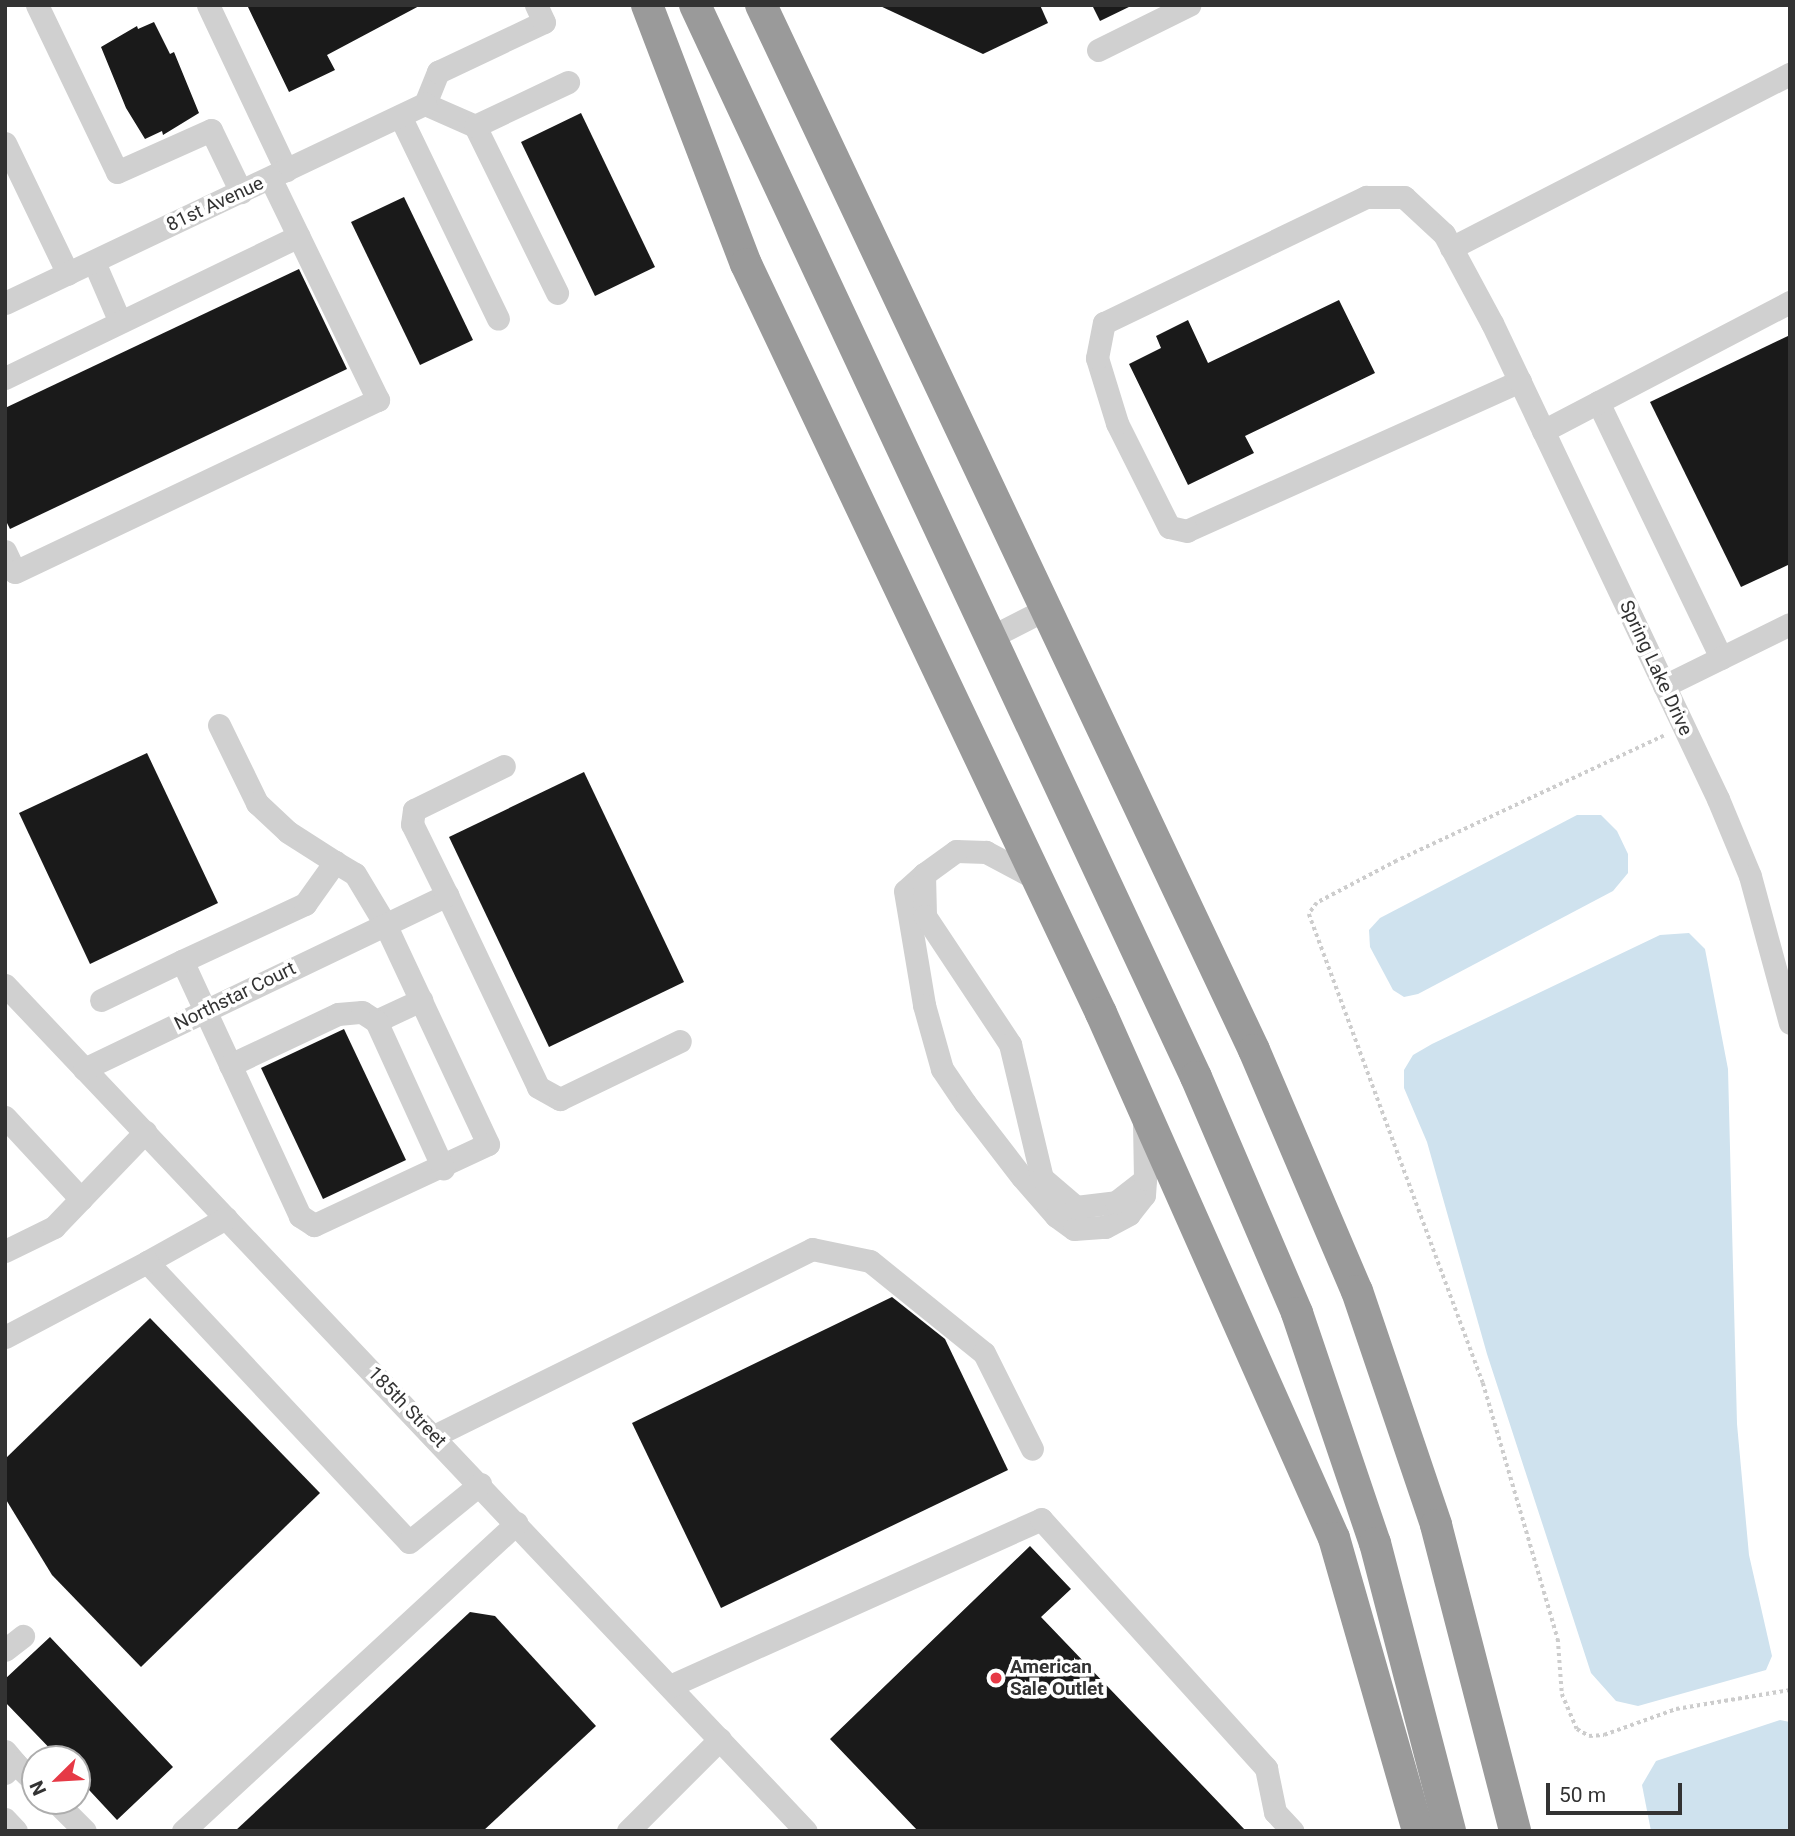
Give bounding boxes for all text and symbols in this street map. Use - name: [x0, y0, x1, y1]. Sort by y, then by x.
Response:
- street label: 81st Avenue: [163, 172, 267, 236]
- street label: Spring Lake Drive: [1615, 597, 1697, 739]
- street label: Northstar Court: [171, 957, 299, 1035]
- street label: 185th Street: [363, 1362, 451, 1452]
- place label: American Sale Outlet: [1010, 1656, 1104, 1700]
- marker: American Sale Outlet: [988, 1670, 1004, 1686]
- north arrow: [21, 1745, 91, 1815]
- scale bar: [1550, 1770, 1686, 1814]
- text: N: [25, 1777, 51, 1799]
- text: 50 m: [1559, 1783, 1606, 1807]

